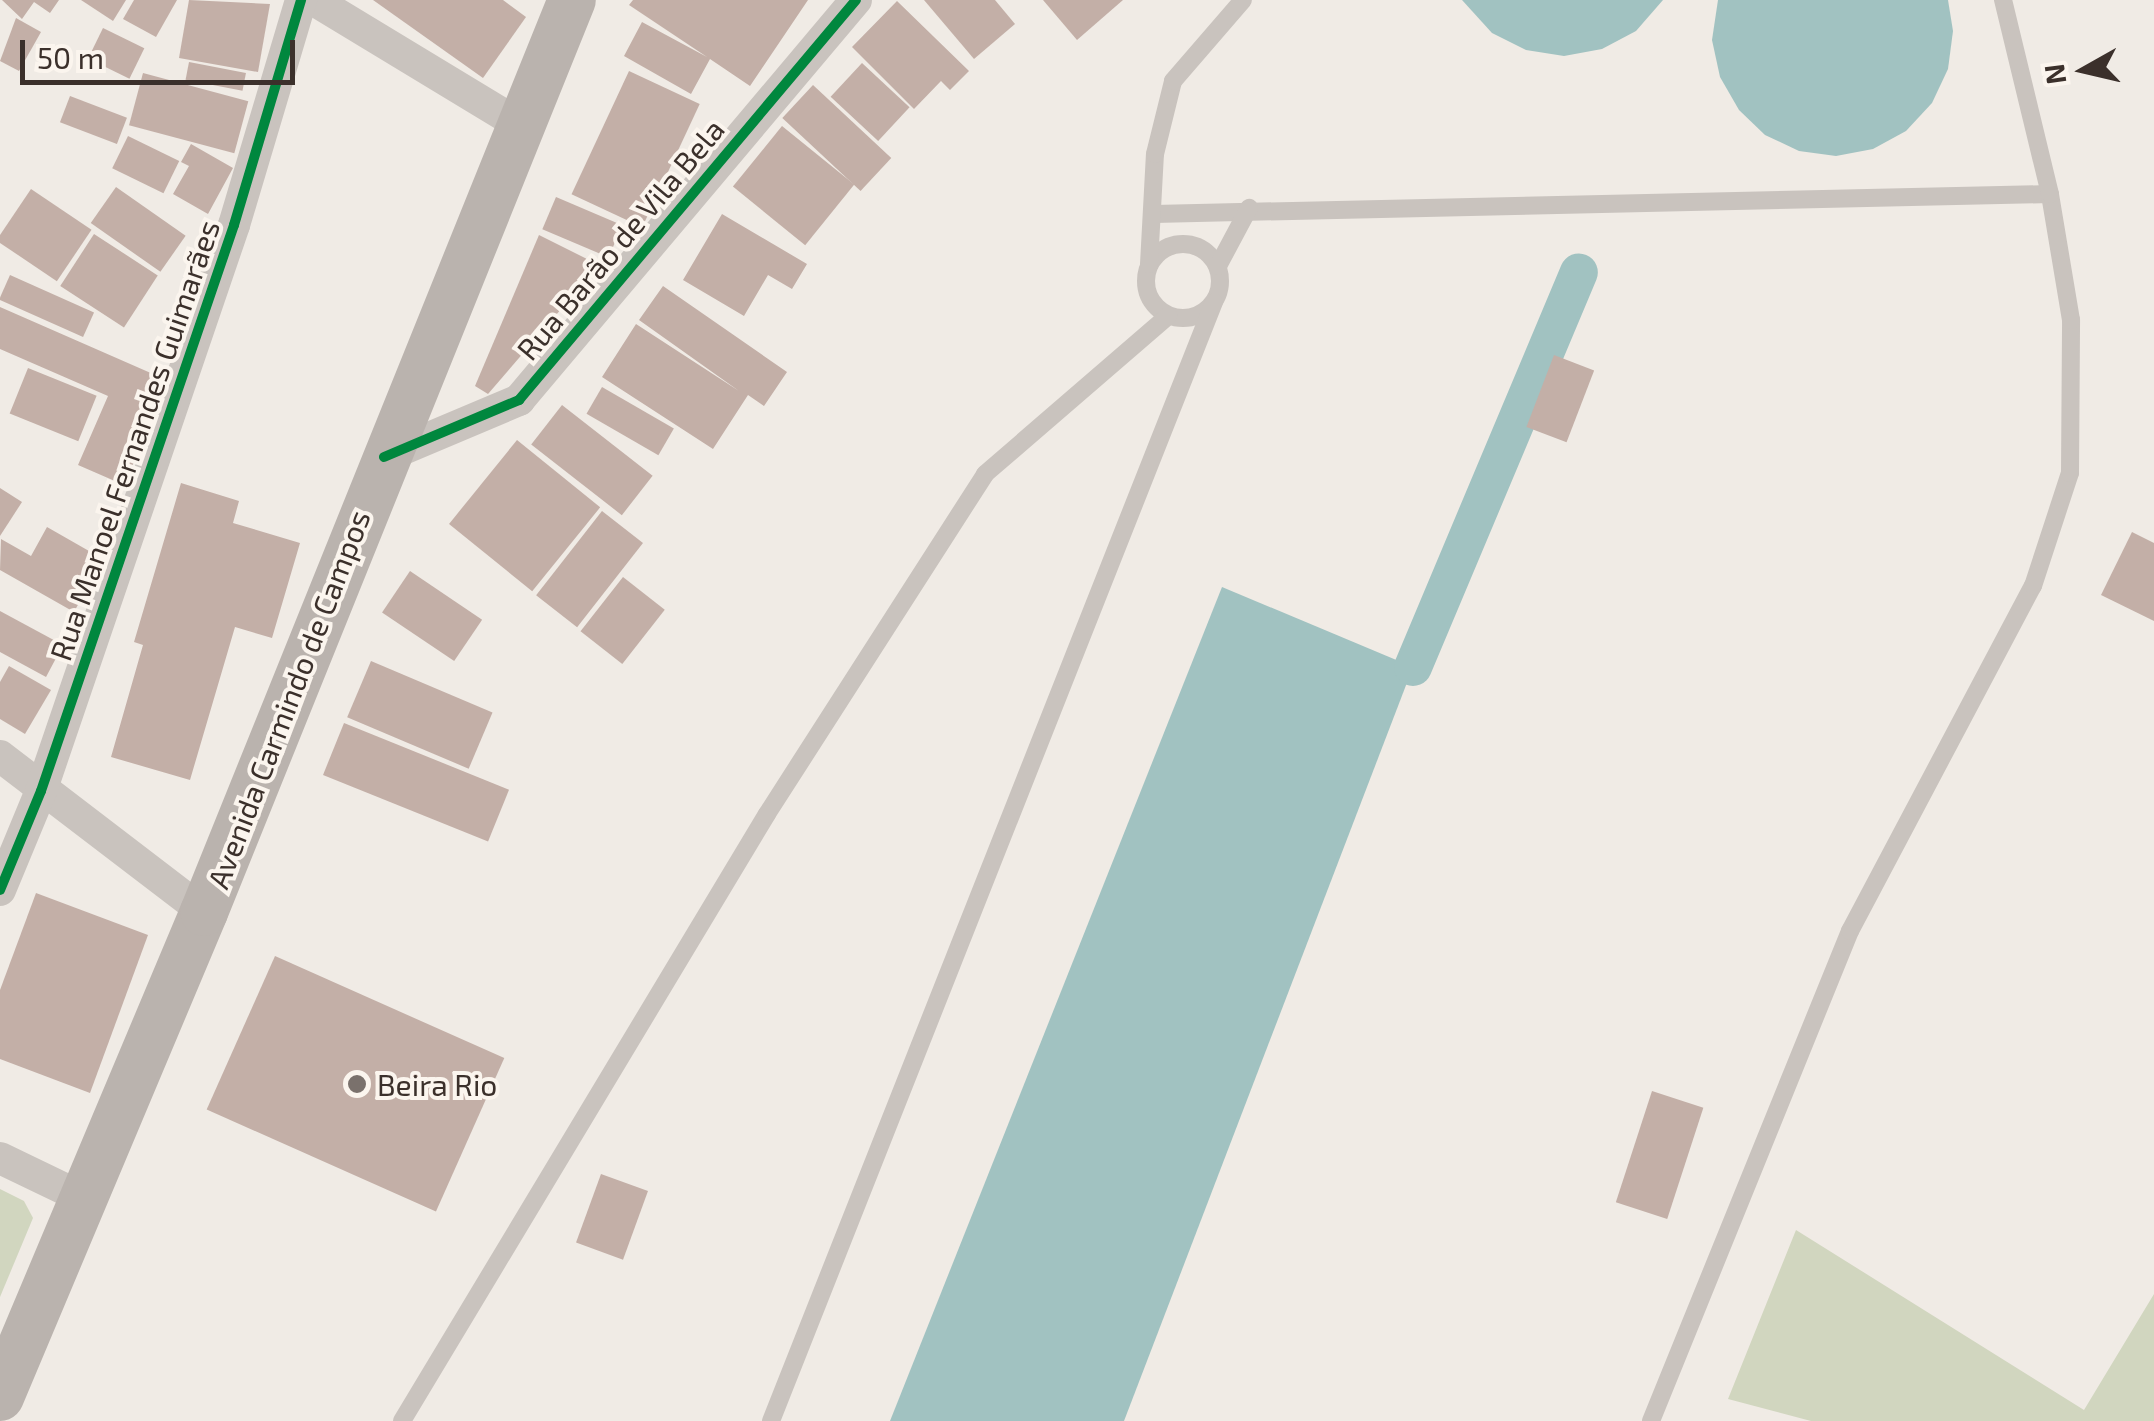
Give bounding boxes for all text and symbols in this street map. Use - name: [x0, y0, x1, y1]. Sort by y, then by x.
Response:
- scale bar: [25, 20, 300, 82]
- north arrow: [2034, 20, 2134, 120]
- text: 50 m: [37, 39, 104, 75]
- text: N: [2036, 62, 2073, 87]
- street label: Rua Barão de Vila Bela: [509, 111, 731, 367]
- street label: Rua Manoel Fernandes Guimarães: [41, 215, 227, 665]
- street label: Avenida Carmindo de Campos: [199, 505, 377, 893]
- place label: Beira Rio: [377, 1066, 497, 1102]
- marker: Beira Rio: [346, 1073, 368, 1095]

